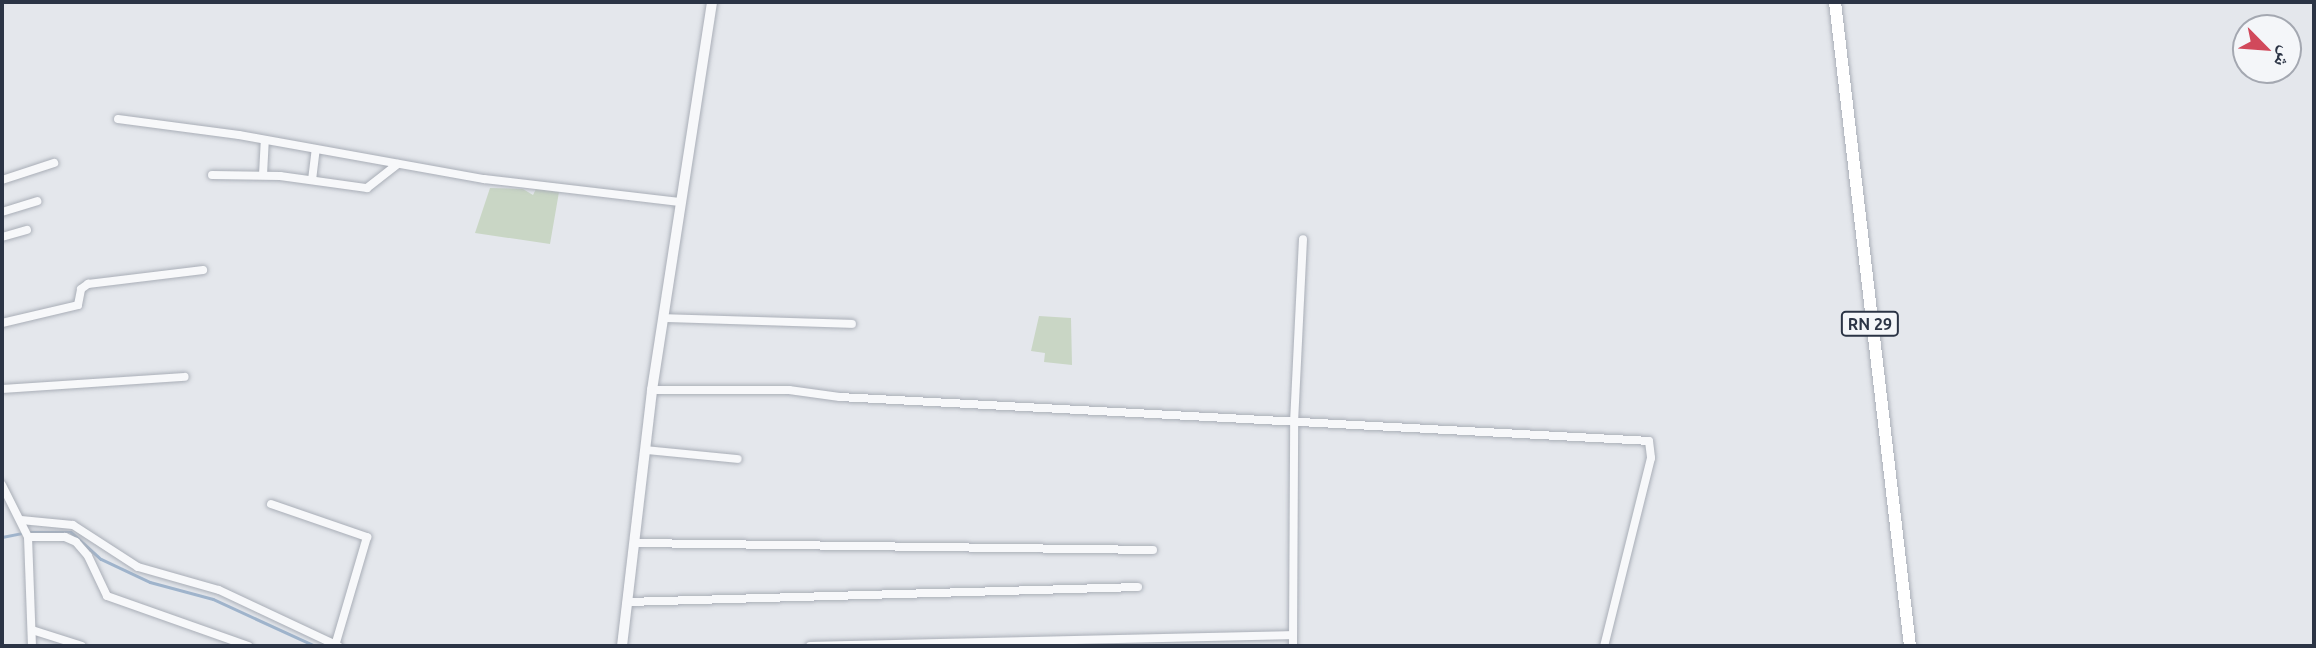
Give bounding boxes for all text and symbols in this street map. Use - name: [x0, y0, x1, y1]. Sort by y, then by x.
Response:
- north arrow: [2232, 14, 2302, 84]
- text: ش: [2270, 43, 2298, 71]
- road number: RN 29: [1840, 312, 1900, 336]

